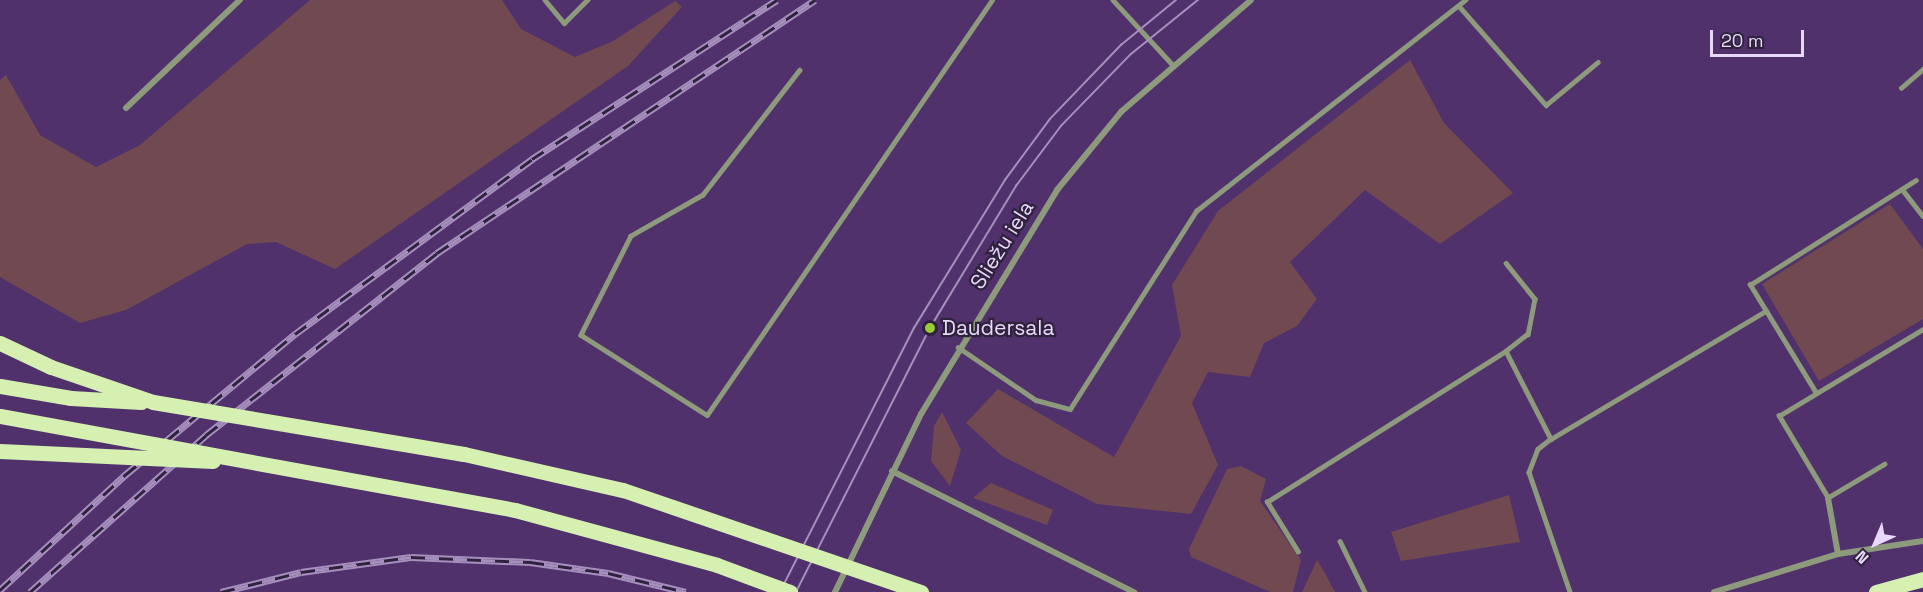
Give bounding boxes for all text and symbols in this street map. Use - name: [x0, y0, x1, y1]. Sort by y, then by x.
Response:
- scale bar: [1713, 18, 1808, 56]
- text: 20 m: [1721, 29, 1764, 52]
- street label: Sliežu iela: [965, 196, 1039, 294]
- place label: Daudersala: [942, 315, 1055, 341]
- marker: Daudersala: [923, 321, 937, 335]
- north arrow: [1845, 514, 1905, 574]
- text: N: [1851, 546, 1873, 569]

